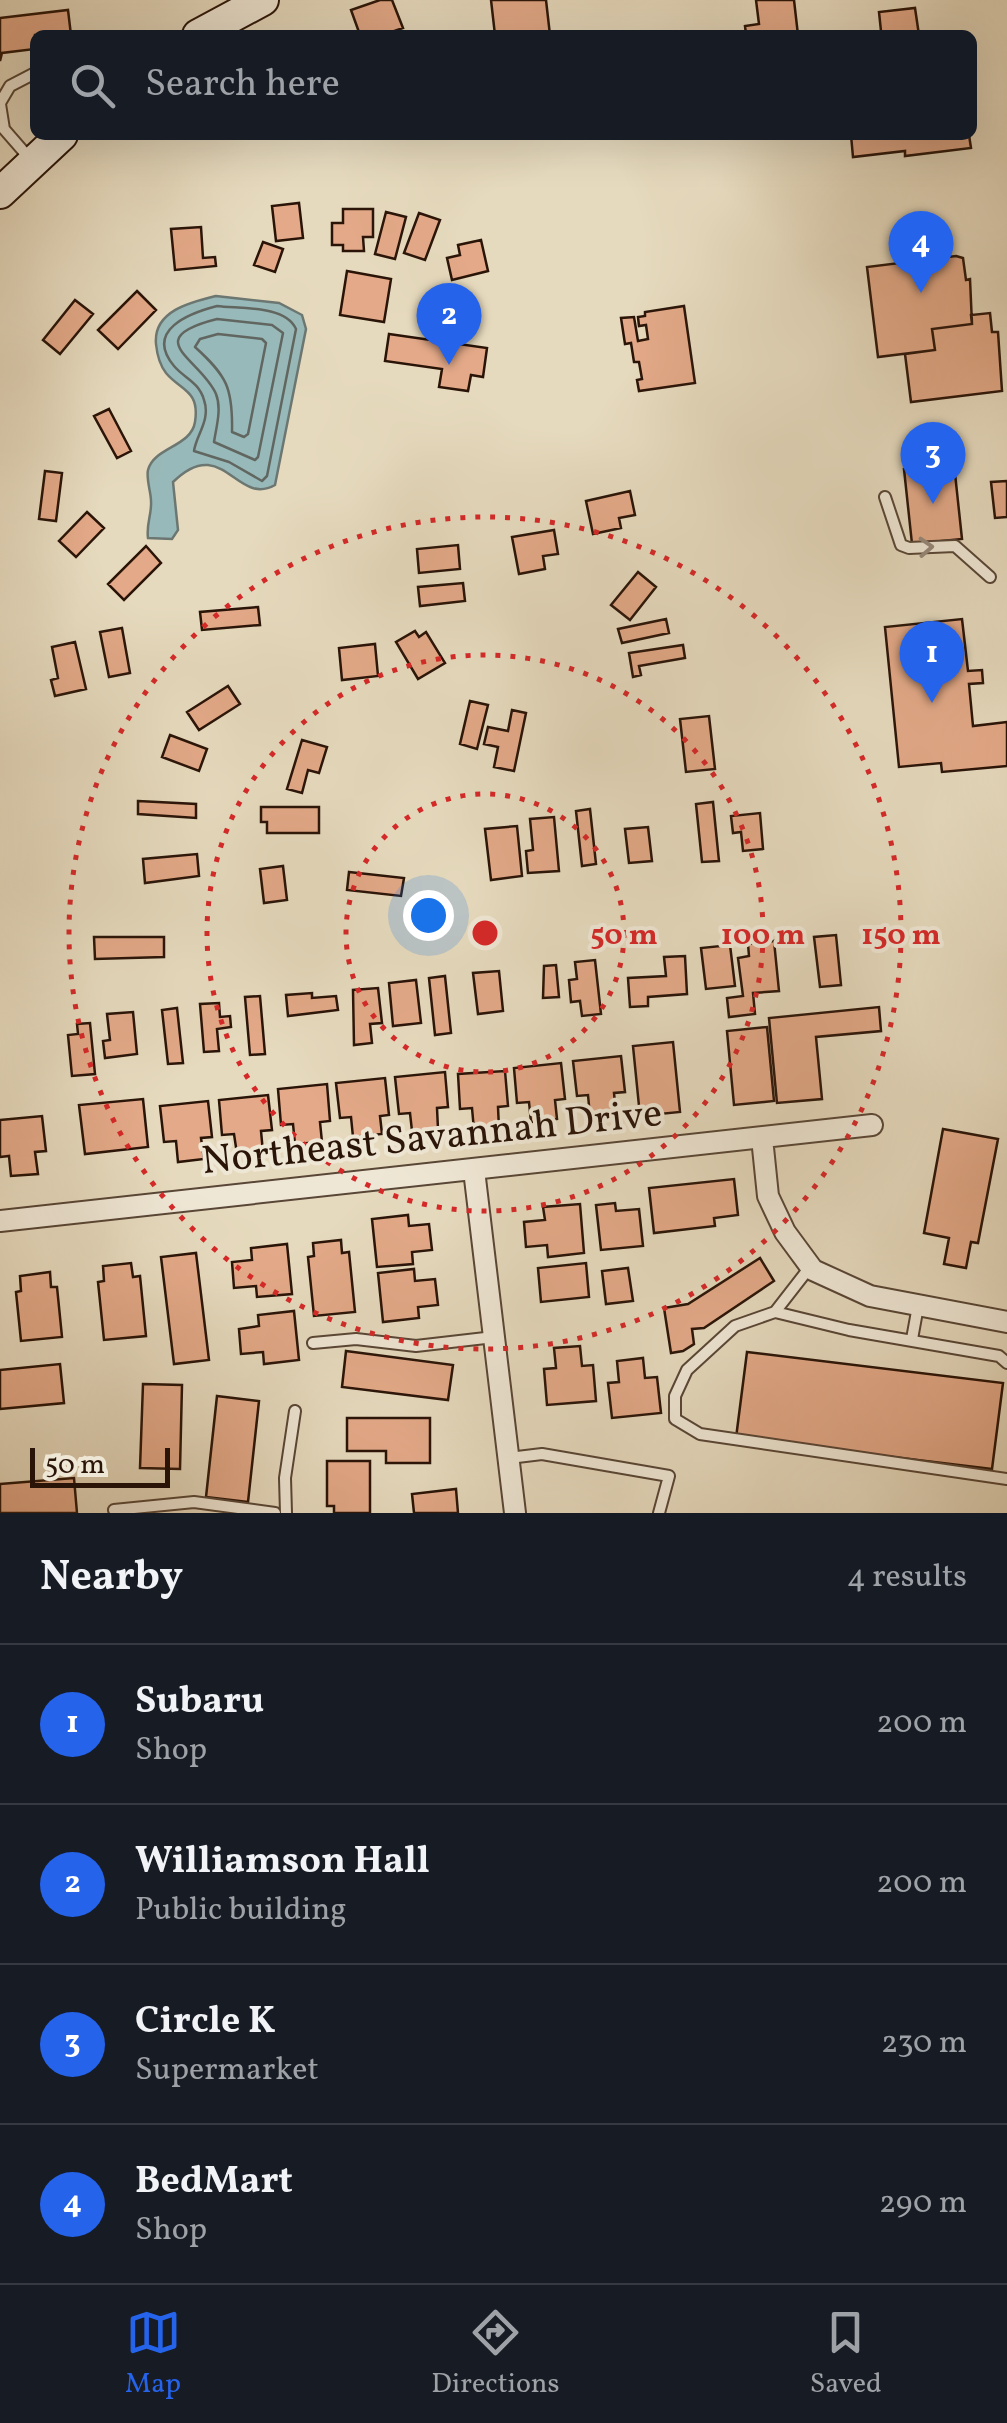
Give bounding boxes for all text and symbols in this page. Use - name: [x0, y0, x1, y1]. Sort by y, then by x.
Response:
- search box: [30, 30, 977, 140]
- icon: search: [65, 58, 120, 113]
- text: Search here: [145, 59, 340, 112]
- pin: 4: [888, 210, 954, 293]
- pin: 2: [416, 282, 482, 365]
- pin: 3: [900, 422, 966, 504]
- one-way arrow: [918, 537, 934, 558]
- pin: 1: [900, 620, 964, 703]
- your location: [403, 890, 454, 941]
- centre of rings: [467, 915, 503, 951]
- text: 50 m: [590, 915, 658, 957]
- text: 100 m: [721, 915, 805, 957]
- text: 150 m: [861, 915, 941, 957]
- street label: Northeast Savannah Drive: [199, 1087, 665, 1191]
- scale bar: [30, 1443, 170, 1488]
- text: 50 m: [45, 1446, 105, 1485]
- text: Nearby: [40, 1549, 183, 1608]
- text: 4 results: [847, 1556, 967, 1600]
- text: Subaru: [135, 1676, 264, 1729]
- text: 1: [66, 1702, 79, 1746]
- text: 200 m: [876, 1702, 967, 1746]
- text: Shop: [135, 1729, 207, 1773]
- text: Williamson Hall: [135, 1836, 430, 1889]
- text: 2: [64, 1862, 81, 1906]
- text: 200 m: [876, 1862, 967, 1906]
- text: Public building: [135, 1889, 347, 1933]
- text: Circle K: [135, 1996, 276, 2049]
- text: 3: [64, 2022, 81, 2066]
- text: 230 m: [881, 2022, 967, 2066]
- text: Supermarket: [135, 2049, 319, 2093]
- text: BedMart: [135, 2156, 293, 2209]
- text: 4: [63, 2182, 82, 2226]
- text: 290 m: [879, 2182, 967, 2226]
- text: Shop: [135, 2209, 207, 2253]
- tab: Map: [125, 2305, 181, 2404]
- tab: Directions: [431, 2305, 560, 2404]
- tab: Saved: [810, 2305, 882, 2404]

